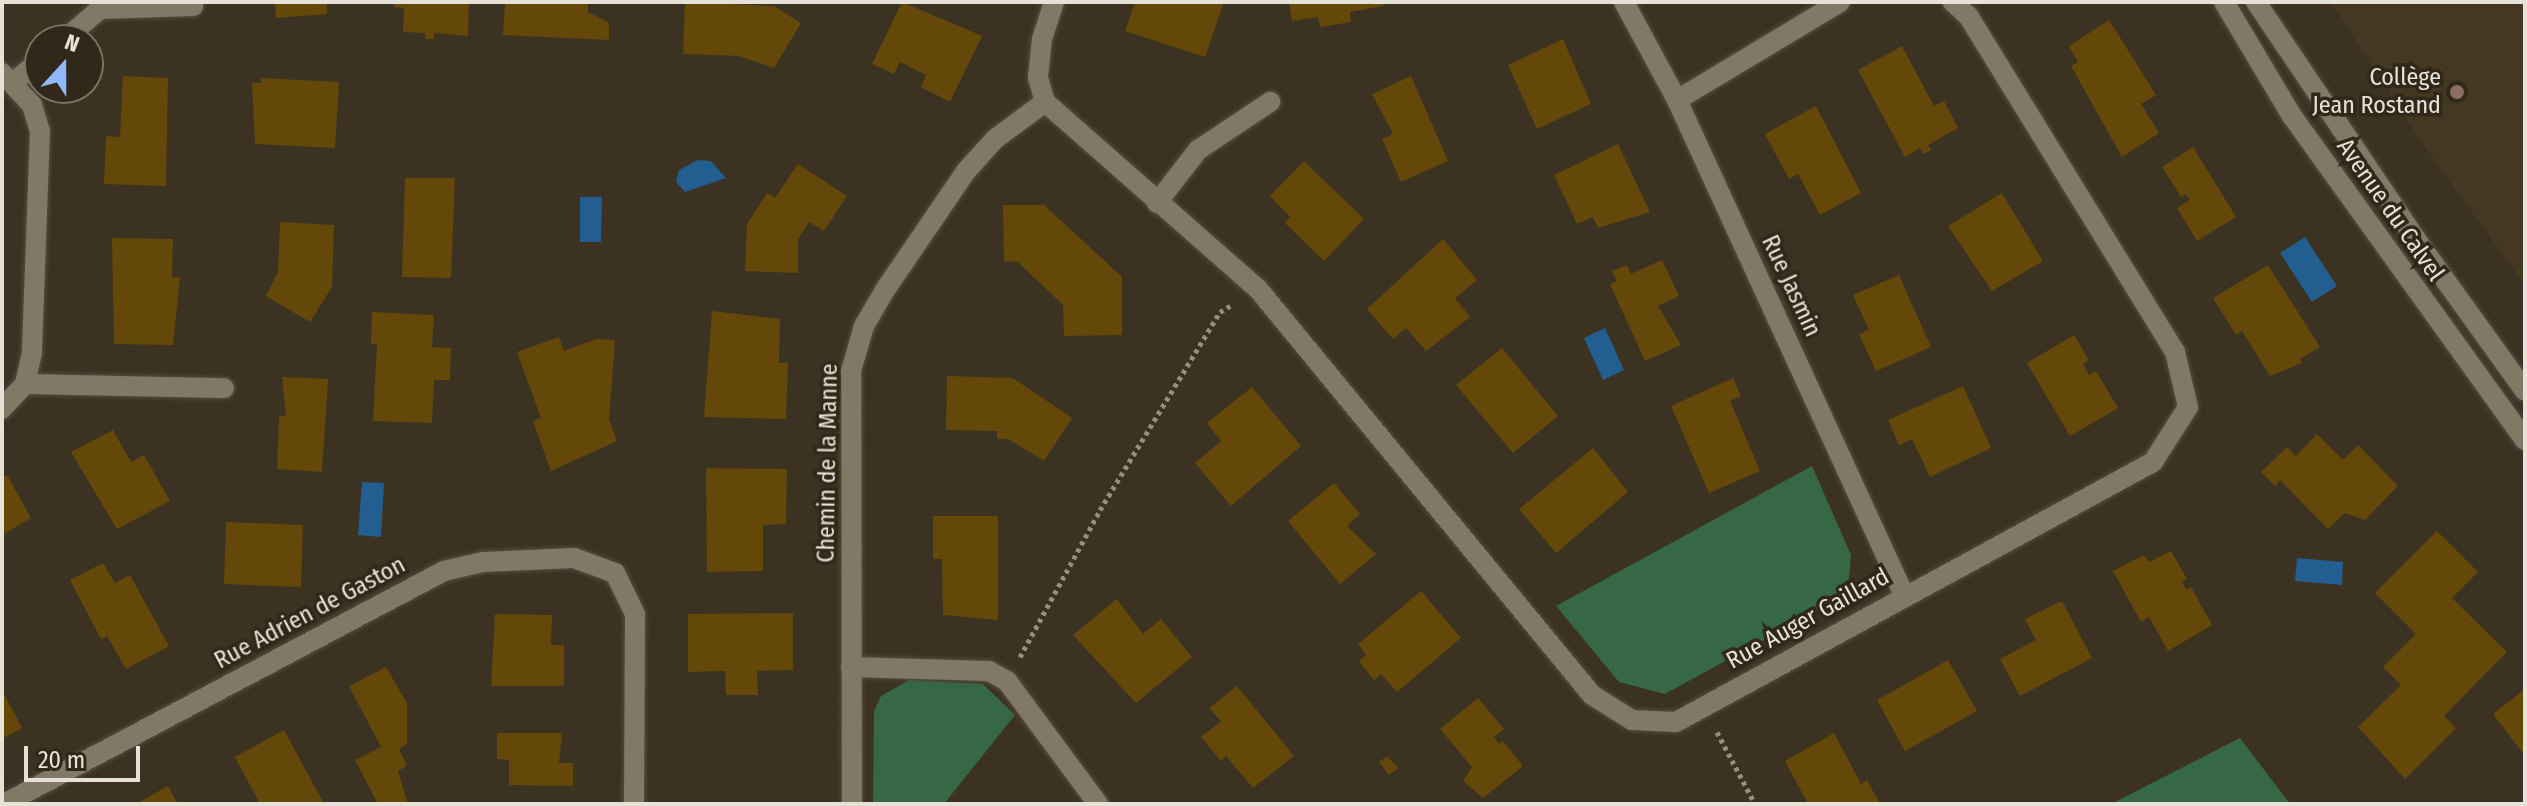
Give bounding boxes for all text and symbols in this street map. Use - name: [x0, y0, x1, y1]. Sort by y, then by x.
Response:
- north arrow: [24, 24, 104, 104]
- text: N: [61, 28, 83, 58]
- place label: Collège Jean Rostand: [2312, 64, 2441, 120]
- marker: Collège Jean Rostand: [2448, 83, 2466, 101]
- street label: Avenue du Calvel: [2330, 133, 2450, 287]
- street label: Rue Jasmin: [1755, 231, 1827, 341]
- street label: Chemin de la Manne: [812, 363, 844, 563]
- street label: Rue Adrien de Gaston: [210, 551, 410, 675]
- street label: Rue Auger Gaillard: [1722, 562, 1894, 676]
- scale bar: [28, 730, 144, 780]
- text: 20 m: [38, 746, 85, 774]

